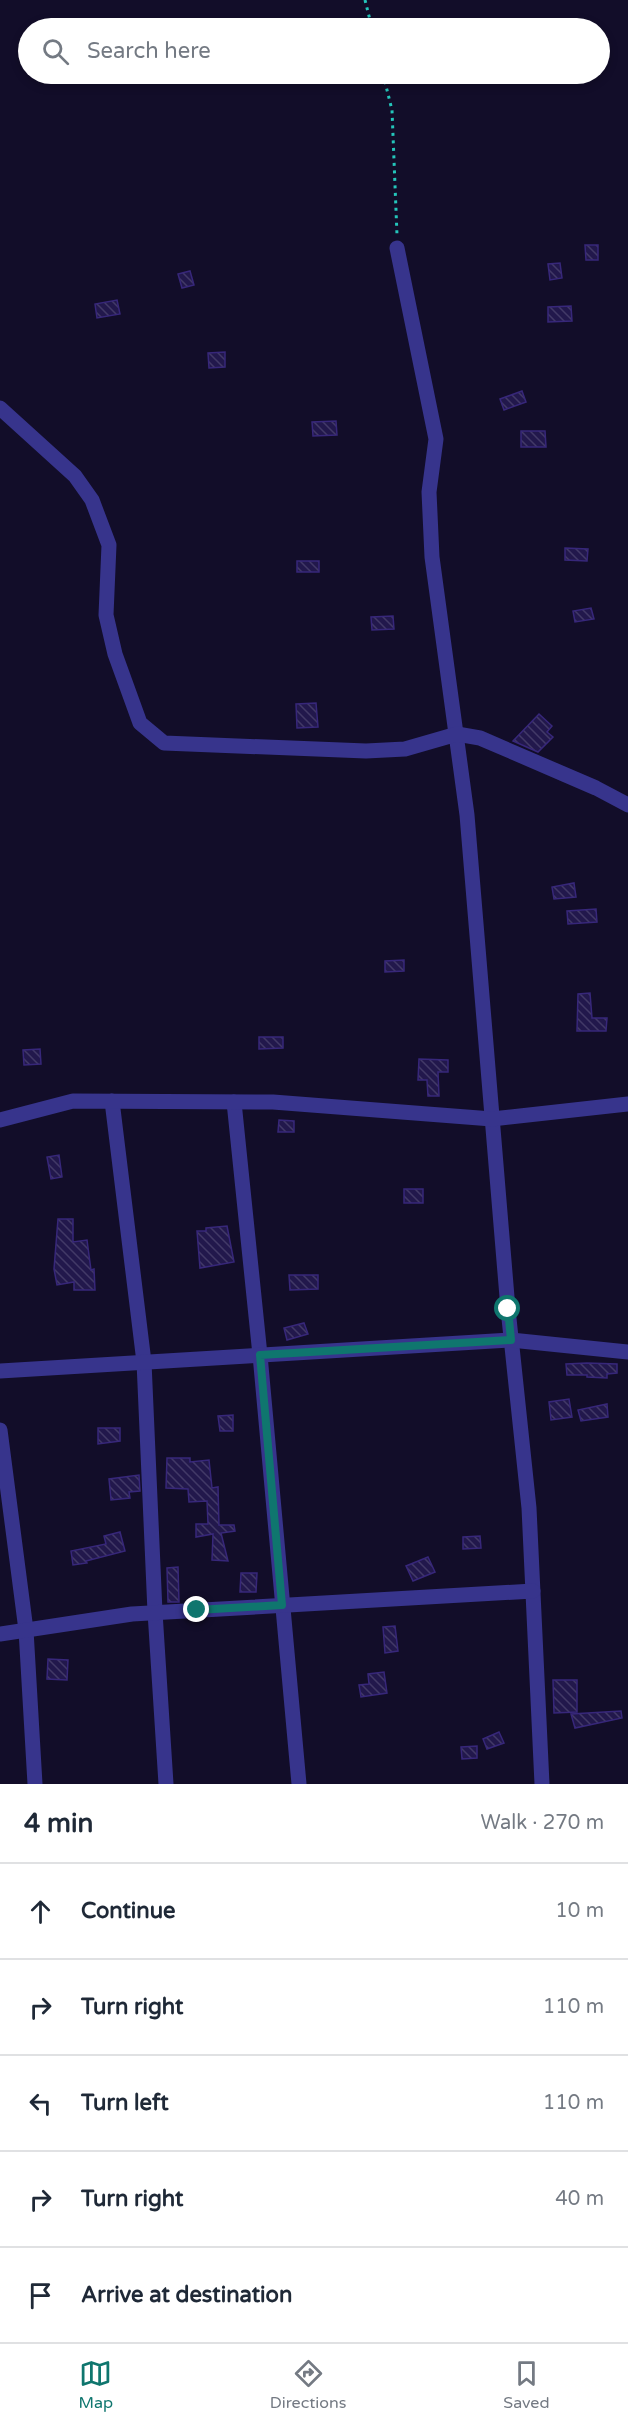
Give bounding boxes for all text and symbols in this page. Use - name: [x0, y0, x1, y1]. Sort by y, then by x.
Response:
- search box: [18, 18, 610, 84]
- icon: search: [39, 35, 72, 68]
- text: Search here: [87, 38, 211, 64]
- route start: [494, 1295, 520, 1321]
- route end: [183, 1596, 209, 1622]
- text: 4 min: [24, 1808, 93, 1839]
- text: Walk · 270 m: [481, 1811, 604, 1835]
- icon: ahead: [24, 1895, 57, 1928]
- text: Continue: [81, 1898, 176, 1924]
- text: 10 m: [555, 1899, 604, 1923]
- icon: right: [24, 1991, 57, 2024]
- text: Turn right: [81, 1994, 183, 2020]
- text: 110 m: [543, 1995, 604, 2019]
- icon: left: [24, 2087, 57, 2120]
- text: Turn left: [81, 2090, 169, 2116]
- text: 110 m: [543, 2091, 604, 2115]
- icon: right: [24, 2183, 57, 2216]
- text: Turn right: [81, 2186, 183, 2212]
- text: 40 m: [555, 2187, 604, 2211]
- icon: arrive: [24, 2279, 57, 2312]
- text: Arrive at destination: [81, 2282, 292, 2308]
- tab: Map: [78, 2357, 113, 2413]
- tab: Directions: [270, 2357, 346, 2413]
- tab: Saved: [503, 2357, 550, 2413]

